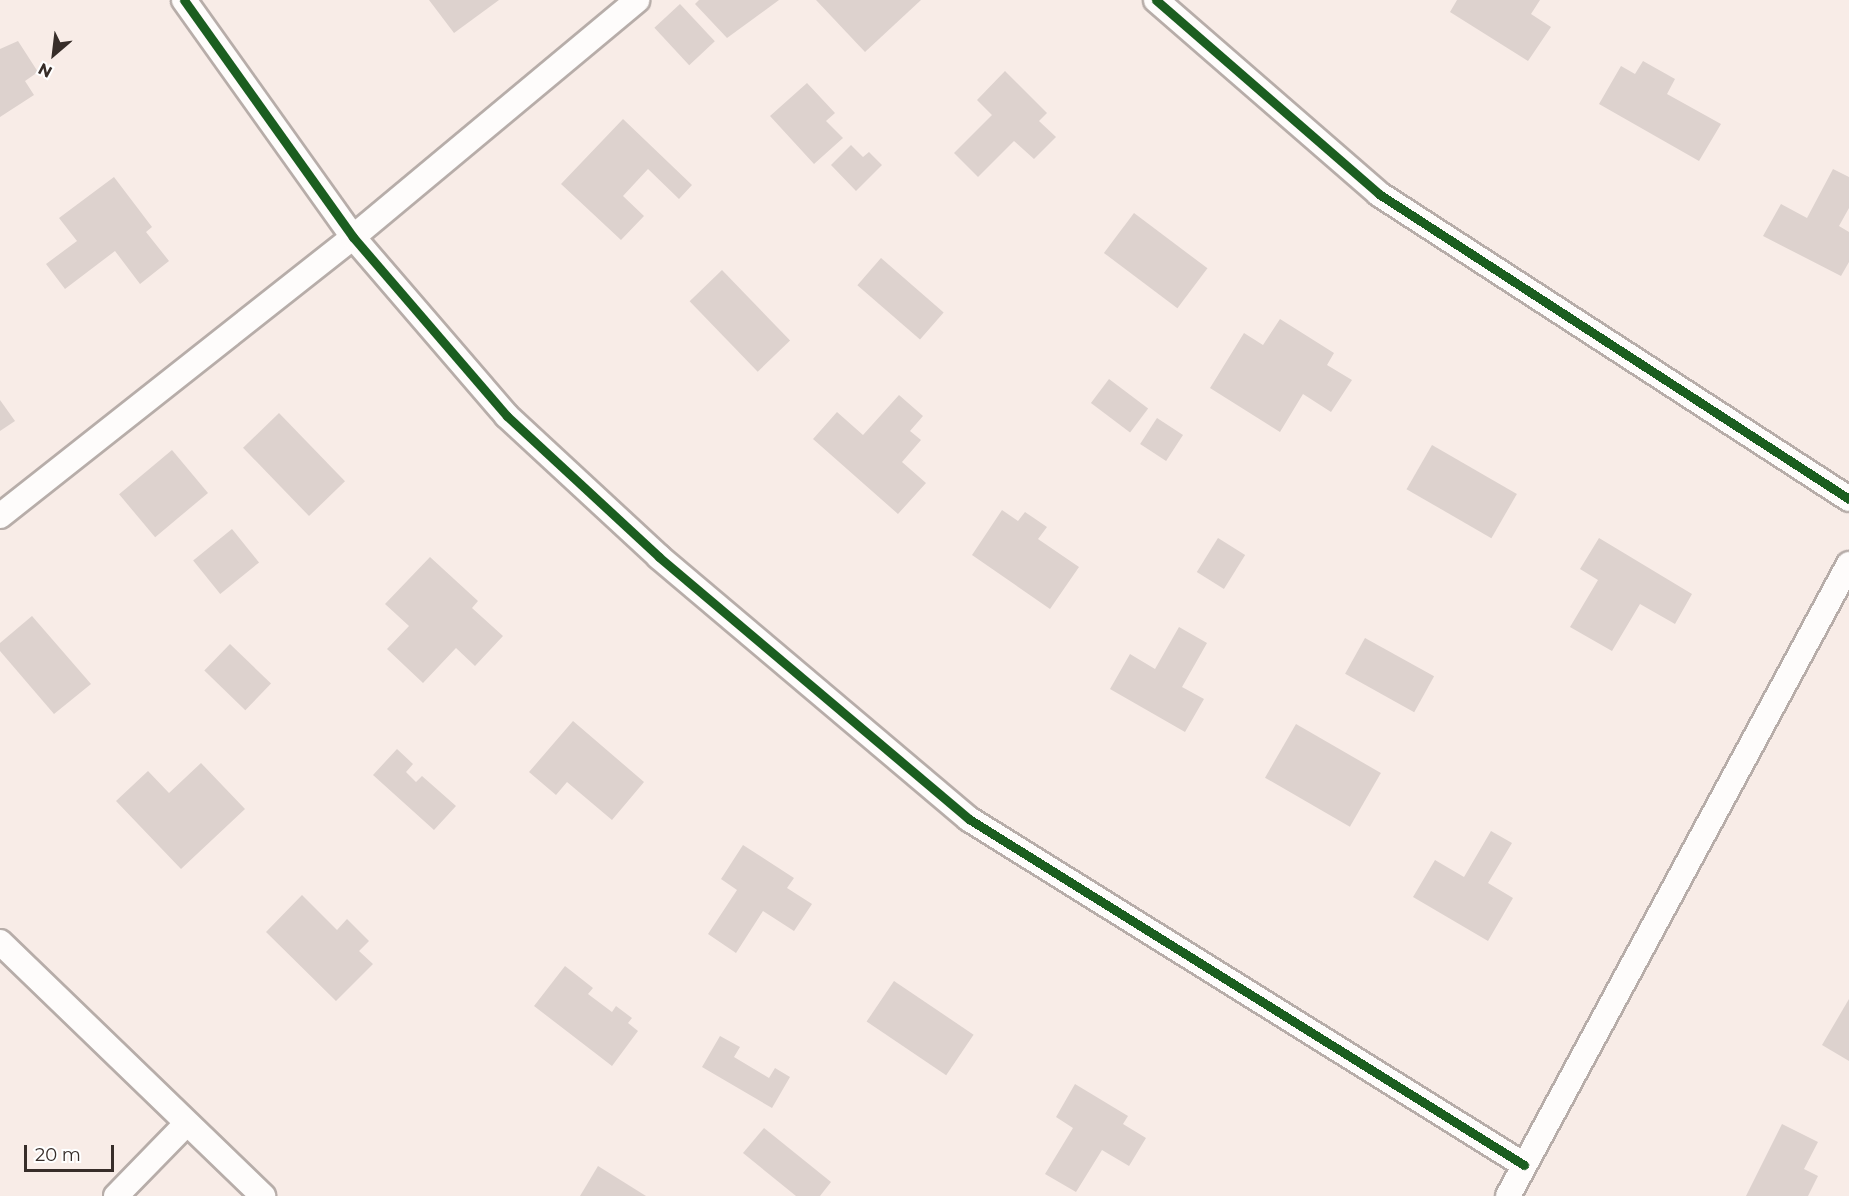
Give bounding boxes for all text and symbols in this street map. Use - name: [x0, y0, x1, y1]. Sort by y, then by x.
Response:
- north arrow: [24, 24, 84, 84]
- text: N: [35, 59, 55, 82]
- scale bar: [27, 1133, 117, 1171]
- text: 20 m: [35, 1144, 81, 1166]

